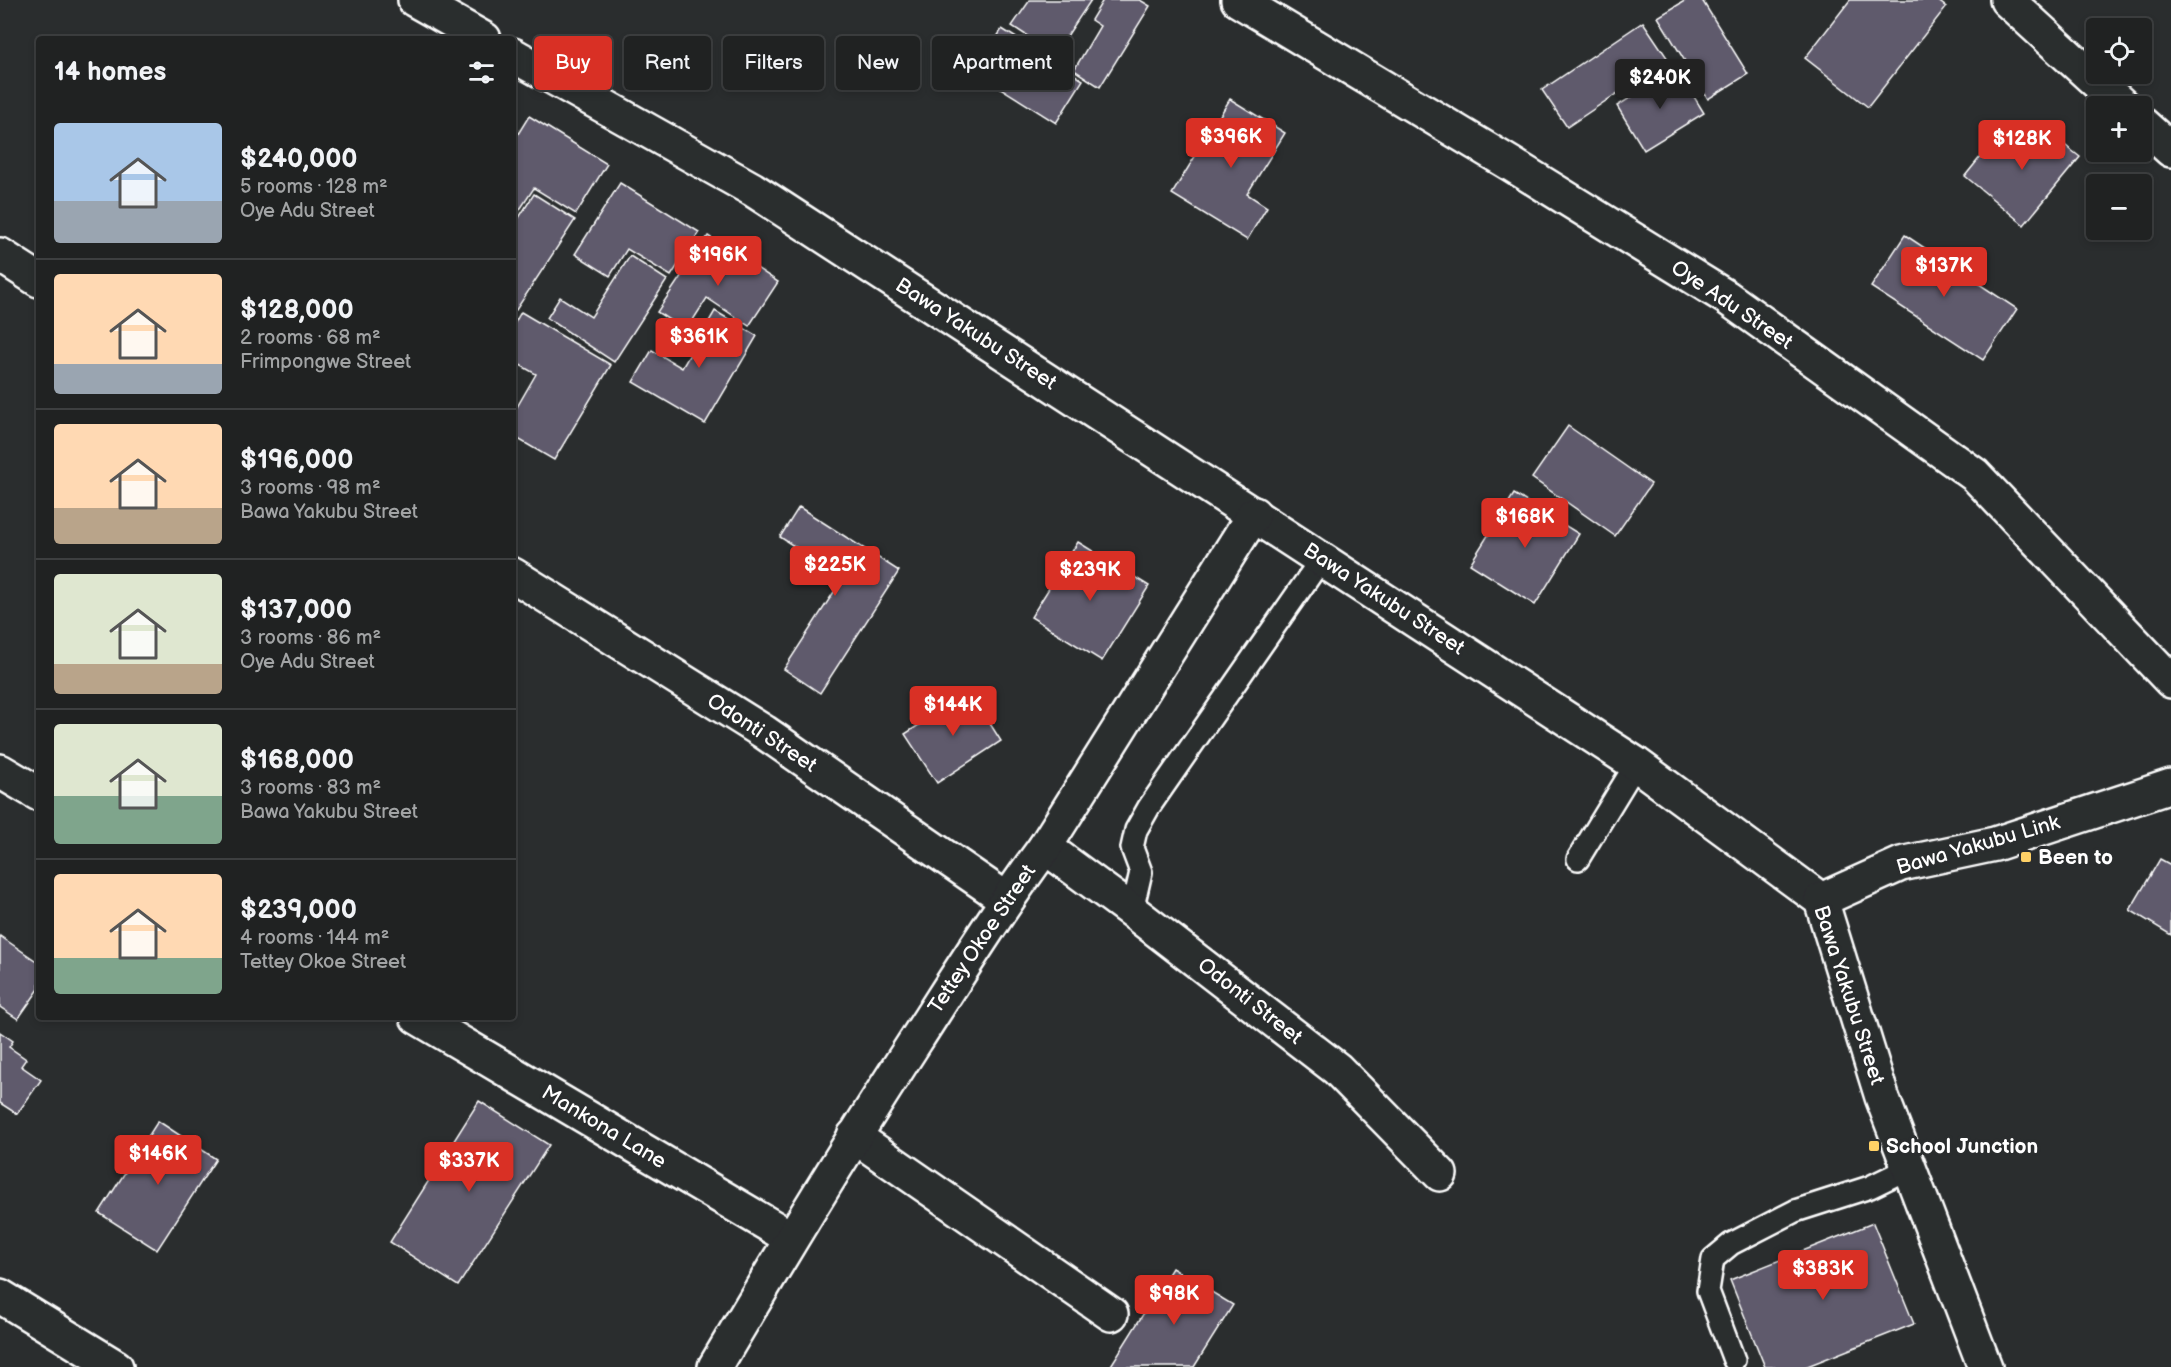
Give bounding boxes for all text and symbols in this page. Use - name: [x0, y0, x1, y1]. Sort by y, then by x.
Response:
- map controls: [2086, 18, 2152, 240]
- button: locate: [2086, 18, 2152, 84]
- chip: Buy: [534, 36, 612, 90]
- chip: Rent: [624, 36, 711, 90]
- chip: Filters: [723, 36, 824, 90]
- chip: New: [836, 36, 920, 90]
- chip: Apartment: [932, 36, 1073, 90]
- icon: filters: [465, 56, 498, 89]
- text: 14 homes: [54, 57, 166, 88]
- pin: $240K: [1618, 59, 1702, 110]
- text: $240K: [1629, 66, 1691, 90]
- button: +: [2086, 96, 2152, 162]
- pin: $396K: [1189, 118, 1273, 169]
- pin: $128K: [1980, 120, 2064, 171]
- text: $396K: [1200, 125, 1262, 149]
- text: $128K: [1992, 127, 2052, 151]
- text: $240,000: [240, 144, 358, 175]
- icon: home: [102, 147, 174, 219]
- button: −: [2086, 174, 2152, 240]
- text: 5 rooms · 128 m²: [240, 175, 388, 199]
- text: Oye Adu Street: [240, 199, 375, 223]
- pin: $196K: [676, 236, 760, 287]
- text: $196K: [688, 243, 748, 267]
- pin: $137K: [1902, 247, 1986, 298]
- text: $137K: [1915, 254, 1973, 278]
- street label: Oye Adu Street: [1666, 255, 1798, 355]
- street label: Bawa Yakubu Street: [891, 273, 1062, 396]
- text: $128,000: [240, 295, 354, 326]
- icon: home: [102, 298, 174, 370]
- pin: $361K: [657, 318, 741, 369]
- text: $361K: [670, 325, 729, 349]
- text: 2 rooms · 68 m²: [240, 326, 381, 350]
- text: Frimpongwe Street: [240, 350, 411, 374]
- text: $196,000: [240, 445, 353, 476]
- icon: home: [102, 448, 174, 520]
- text: 3 rooms · 98 m²: [240, 476, 381, 500]
- pin: $168K: [1483, 498, 1567, 549]
- text: Bawa Yakubu Street: [240, 500, 418, 524]
- text: $168K: [1495, 505, 1555, 529]
- street label: Bawa Yakubu Street: [1299, 538, 1470, 661]
- pin: $225K: [793, 546, 877, 597]
- pin: $239K: [1048, 551, 1132, 602]
- text: $225K: [804, 553, 866, 577]
- text: $239K: [1059, 558, 1121, 582]
- text: $137,000: [240, 595, 352, 626]
- icon: home: [102, 598, 174, 670]
- text: 3 rooms · 86 m²: [240, 626, 381, 650]
- text: Oye Adu Street: [240, 650, 375, 674]
- pin: $144K: [911, 686, 995, 737]
- street label: Odonti Street: [702, 688, 822, 778]
- text: $144K: [924, 693, 982, 717]
- text: $168,000: [240, 745, 354, 776]
- icon: home: [102, 748, 174, 820]
- text: 3 rooms · 83 m²: [240, 776, 381, 800]
- text: Bawa Yakubu Street: [240, 800, 418, 824]
- street label: Bawa Yakubu Link: [1893, 810, 2063, 880]
- place label: Been to: [2038, 845, 2113, 870]
- marker: Been to: [2019, 850, 2033, 864]
- street label: Tettey Okoe Street: [923, 859, 1041, 1018]
- text: $239,000: [240, 895, 357, 926]
- icon: home: [102, 898, 174, 970]
- street label: Bawa Yakubu Street: [1808, 902, 1890, 1088]
- text: 4 rooms · 144 m²: [240, 926, 389, 950]
- text: Tettey Okoe Street: [240, 950, 406, 974]
- street label: Odonti Street: [1193, 952, 1308, 1050]
- street label: Mankona Lane: [537, 1080, 671, 1174]
- place label: School Junction: [1886, 1134, 2038, 1159]
- pin: $146K: [116, 1135, 200, 1186]
- marker: School Junction: [1867, 1139, 1881, 1153]
- text: $146K: [128, 1142, 188, 1166]
- pin: $337K: [427, 1142, 511, 1193]
- text: $337K: [438, 1149, 500, 1173]
- pin: $383K: [1781, 1250, 1865, 1301]
- text: $383K: [1792, 1257, 1854, 1281]
- pin: $98K: [1138, 1275, 1210, 1326]
- text: $98K: [1149, 1282, 1199, 1306]

